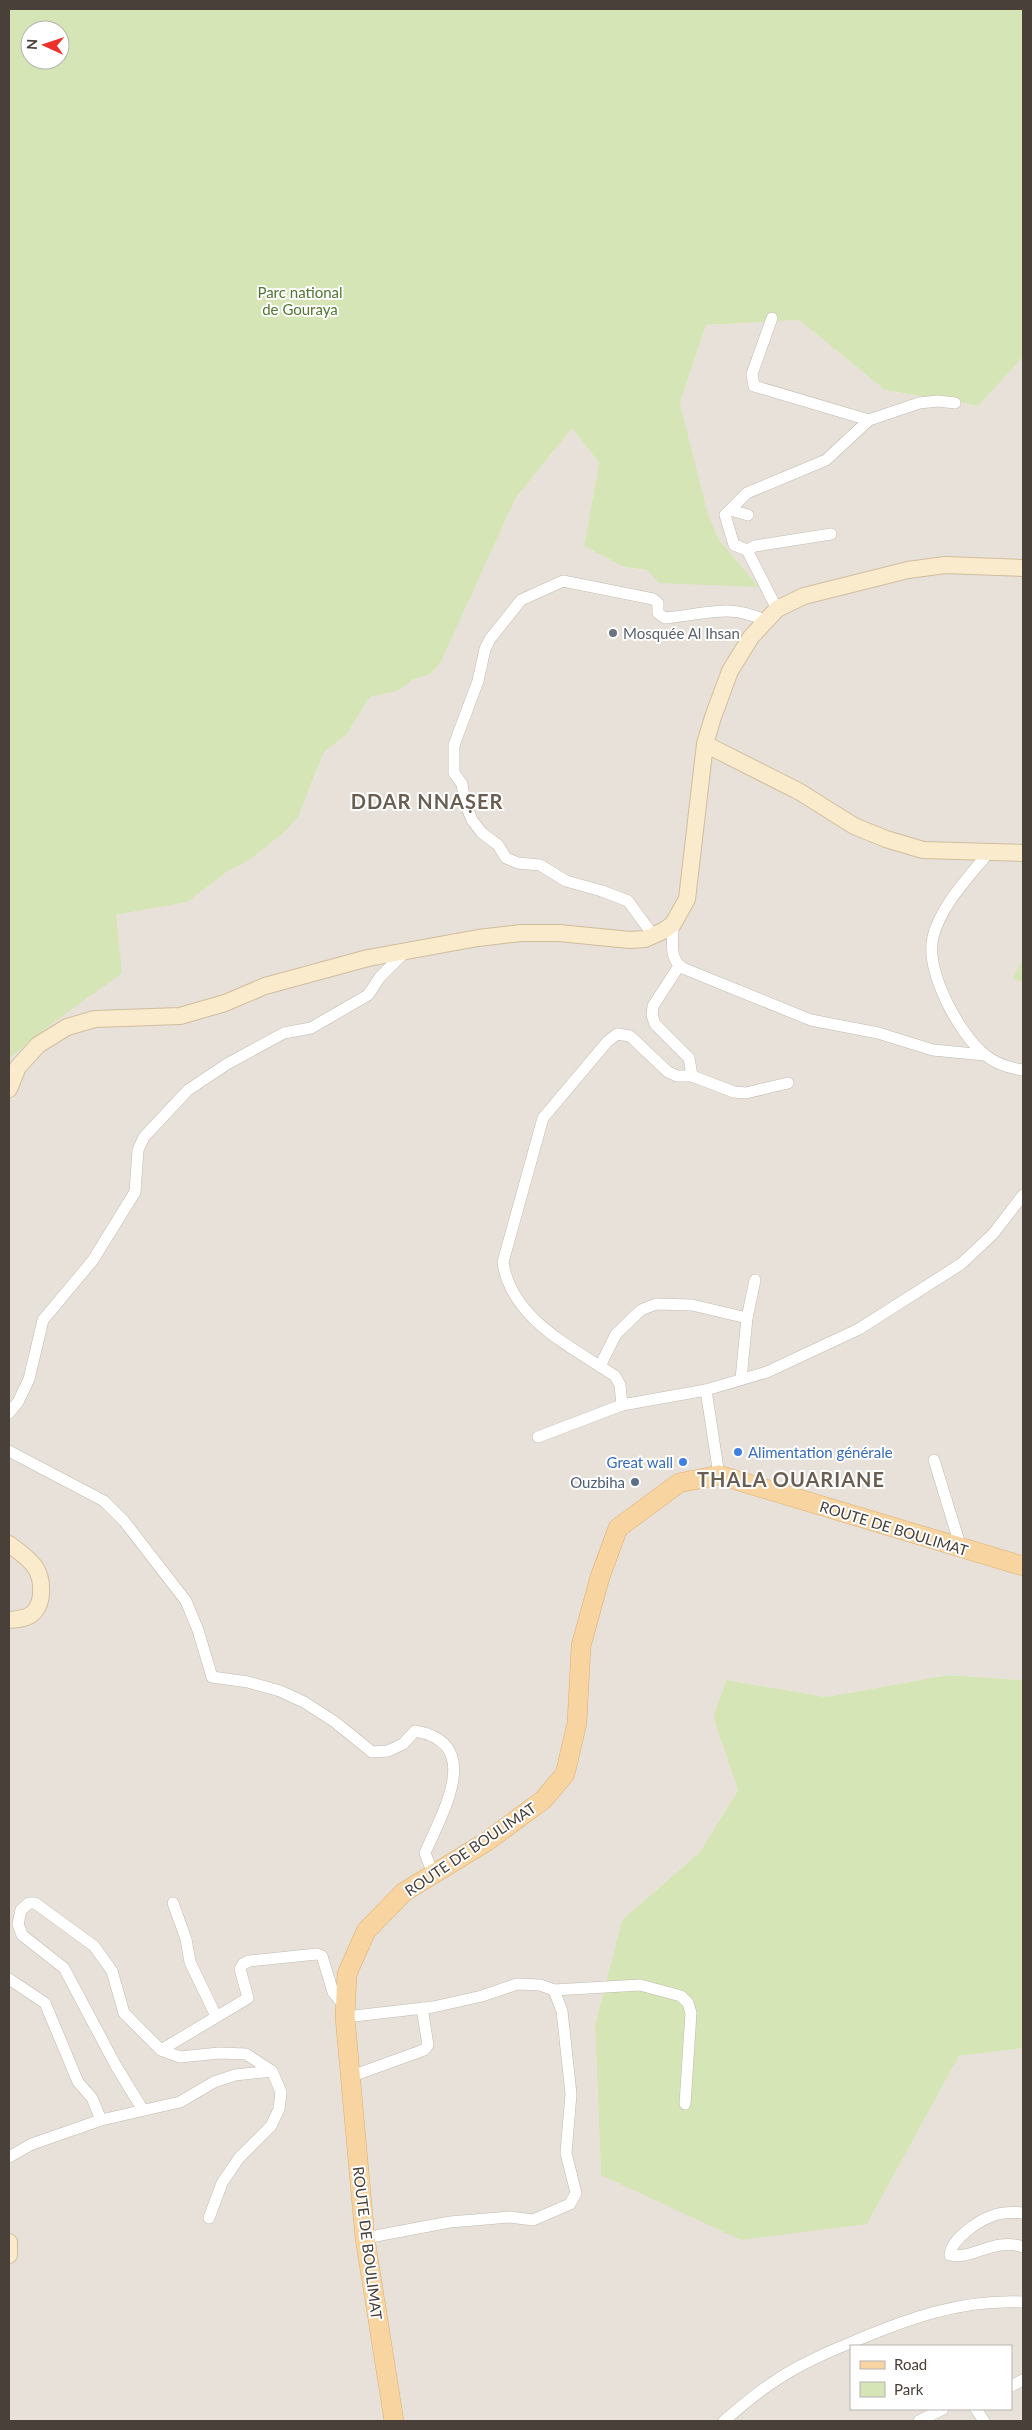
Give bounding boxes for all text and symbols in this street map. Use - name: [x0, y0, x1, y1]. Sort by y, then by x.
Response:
- north arrow: [20, 20, 70, 70]
- text: N: [23, 38, 40, 50]
- park label: Parc national de Gouraya: [257, 283, 343, 318]
- place label: Mosquée Al Ihsan: [623, 624, 740, 642]
- marker: Mosquée Al Ihsan: [607, 627, 619, 639]
- district label: DDAR NNAṢER: [351, 789, 503, 813]
- place label: Alimentation générale: [748, 1443, 893, 1461]
- marker: Alimentation générale: [732, 1446, 744, 1458]
- place label: Great wall: [607, 1453, 673, 1471]
- marker: Great wall: [677, 1456, 689, 1468]
- district label: THALA OUARIANE: [697, 1467, 885, 1491]
- place label: Ouzbiha: [570, 1473, 625, 1491]
- marker: Ouzbiha: [629, 1476, 641, 1488]
- street label: ROUTE DE BOULIMAT: [818, 1497, 970, 1559]
- street label: ROUTE DE BOULIMAT: [401, 1798, 539, 1900]
- street label: ROUTE DE BOULIMAT: [350, 2165, 386, 2321]
- legend: [850, 2345, 1012, 2410]
- text: Road: [894, 2355, 927, 2373]
- text: Park: [894, 2380, 924, 2398]

